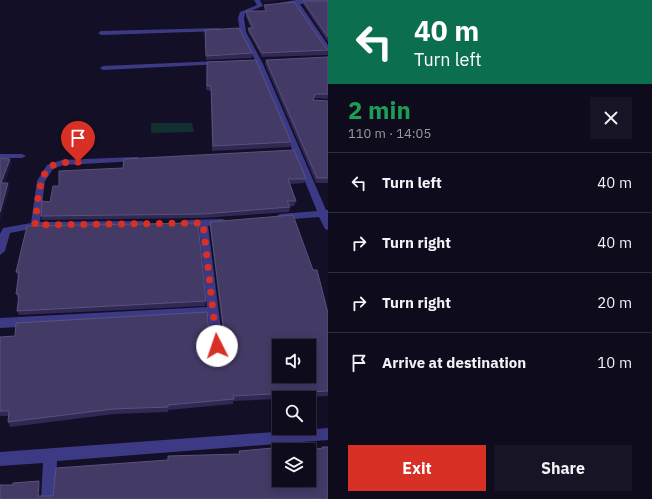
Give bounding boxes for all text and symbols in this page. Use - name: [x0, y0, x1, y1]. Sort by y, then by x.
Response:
- text: 40 m: [414, 12, 479, 49]
- icon: left: [348, 16, 400, 68]
- text: Turn left: [414, 48, 482, 71]
- text: 2 min: [348, 94, 411, 126]
- button: close: [590, 97, 632, 139]
- pin: [61, 121, 95, 162]
- text: 110 m · 14:05: [348, 125, 431, 142]
- icon: arrive: [67, 127, 89, 149]
- icon: left: [348, 172, 370, 194]
- text: Turn left: [382, 173, 442, 192]
- text: 40 m: [597, 173, 632, 192]
- icon: right: [348, 232, 370, 254]
- text: Turn right: [382, 233, 451, 252]
- text: 40 m: [597, 233, 632, 252]
- icon: right: [348, 292, 370, 314]
- text: Turn right: [382, 293, 451, 312]
- text: 20 m: [597, 293, 632, 312]
- position arrow: [196, 325, 238, 367]
- map controls: [272, 339, 316, 487]
- button: sound: [272, 339, 316, 383]
- icon: arrive: [348, 352, 370, 374]
- text: Arrive at destination: [382, 353, 526, 372]
- text: 10 m: [597, 353, 632, 372]
- button: search: [272, 391, 316, 435]
- button: layers: [272, 443, 316, 487]
- button: Exit: [348, 445, 486, 491]
- button: Share: [494, 445, 632, 491]

